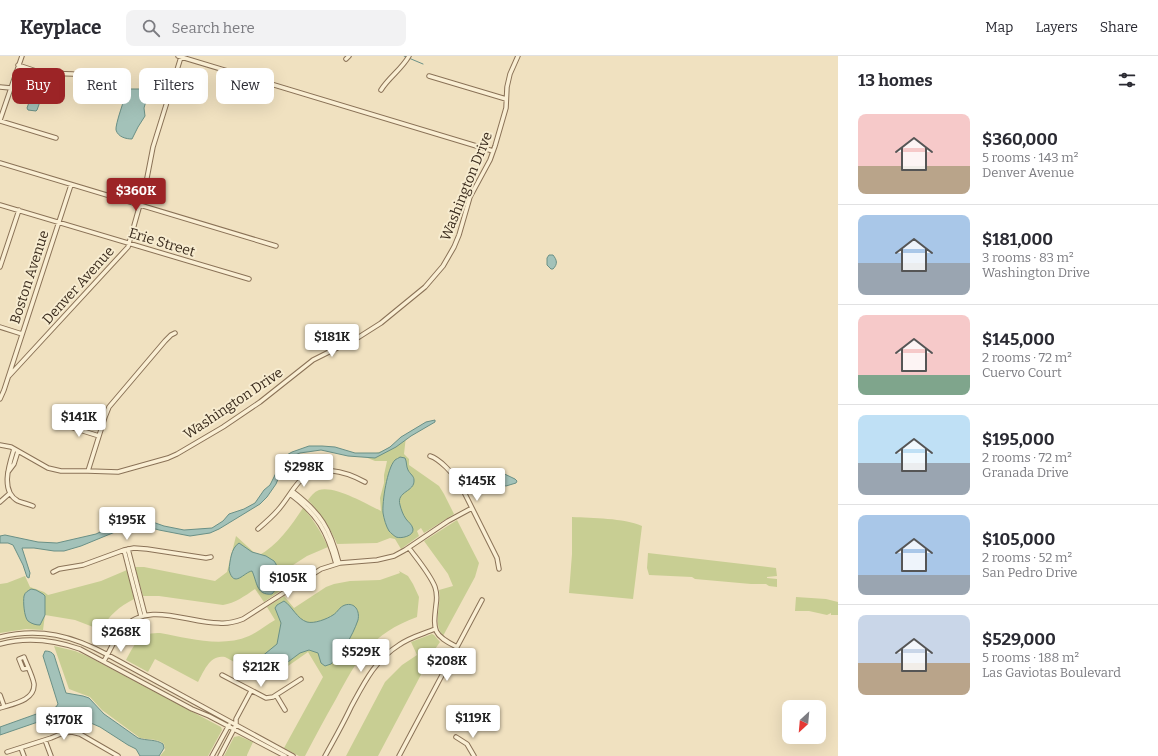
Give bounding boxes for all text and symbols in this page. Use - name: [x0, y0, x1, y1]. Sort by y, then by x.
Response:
- search box: [126, 10, 406, 46]
- text: Keyplace: [20, 16, 102, 39]
- icon: search: [140, 17, 162, 39]
- text: Search here: [172, 19, 255, 37]
- text: Map: [985, 19, 1013, 36]
- text: Layers: [1035, 19, 1078, 36]
- text: Share: [1100, 19, 1138, 36]
- chip: Buy: [12, 68, 65, 104]
- chip: Rent: [73, 68, 131, 104]
- chip: Filters: [139, 68, 208, 104]
- chip: New: [216, 68, 274, 104]
- icon: filters: [1116, 69, 1138, 91]
- text: 13 homes: [858, 70, 933, 91]
- street label: Washington Drive: [437, 129, 496, 243]
- text: $360,000: [982, 129, 1058, 150]
- icon: home: [890, 130, 938, 178]
- text: 5 rooms · 143 m²: [982, 150, 1078, 165]
- text: Denver Avenue: [982, 165, 1074, 180]
- pin: $360K: [108, 178, 164, 212]
- text: $360K: [116, 183, 156, 198]
- street label: Erie Street: [127, 224, 197, 261]
- street label: Boston Avenue: [6, 228, 53, 326]
- text: $181,000: [982, 229, 1053, 250]
- icon: home: [890, 231, 938, 279]
- street label: Denver Avenue: [39, 243, 118, 328]
- text: 3 rooms · 83 m²: [982, 250, 1074, 265]
- text: Washington Drive: [982, 265, 1090, 280]
- pin: $181K: [304, 324, 360, 358]
- text: $181K: [314, 329, 350, 344]
- text: $145,000: [982, 329, 1055, 350]
- icon: home: [890, 331, 938, 379]
- text: 2 rooms · 72 m²: [982, 350, 1072, 365]
- street label: Washington Drive: [180, 364, 286, 443]
- text: Cuervo Court: [982, 365, 1062, 380]
- pin: $141K: [51, 404, 107, 438]
- text: $141K: [61, 409, 97, 424]
- text: $195,000: [982, 429, 1054, 450]
- icon: home: [890, 431, 938, 479]
- text: 2 rooms · 72 m²: [982, 450, 1072, 465]
- pin: $298K: [276, 454, 332, 488]
- text: $298K: [284, 459, 324, 474]
- text: Granada Drive: [982, 465, 1069, 480]
- pin: $145K: [449, 468, 505, 502]
- text: $145K: [458, 473, 496, 488]
- pin: $195K: [99, 507, 155, 541]
- text: $195K: [108, 512, 146, 527]
- text: $105,000: [982, 529, 1055, 550]
- icon: home: [890, 531, 938, 579]
- text: 2 rooms · 52 m²: [982, 550, 1072, 565]
- pin: $105K: [260, 565, 316, 599]
- text: San Pedro Drive: [982, 565, 1077, 580]
- text: $105K: [269, 570, 307, 585]
- pin: $268K: [93, 619, 149, 653]
- text: $268K: [101, 624, 141, 639]
- text: $529,000: [982, 629, 1056, 650]
- icon: home: [890, 631, 938, 679]
- pin: $529K: [333, 639, 389, 673]
- text: $529K: [341, 644, 381, 659]
- pin: $208K: [419, 648, 475, 682]
- text: 5 rooms · 188 m²: [982, 650, 1079, 665]
- text: $208K: [427, 653, 467, 668]
- pin: $212K: [233, 654, 289, 688]
- text: $212K: [242, 659, 280, 674]
- text: Las Gaviotas Boulevard: [982, 665, 1121, 680]
- north arrow: [782, 700, 826, 744]
- map controls: [782, 700, 826, 744]
- pin: $119K: [445, 705, 501, 739]
- pin: $170K: [36, 707, 92, 741]
- text: $119K: [455, 710, 491, 725]
- text: $170K: [45, 712, 83, 727]

